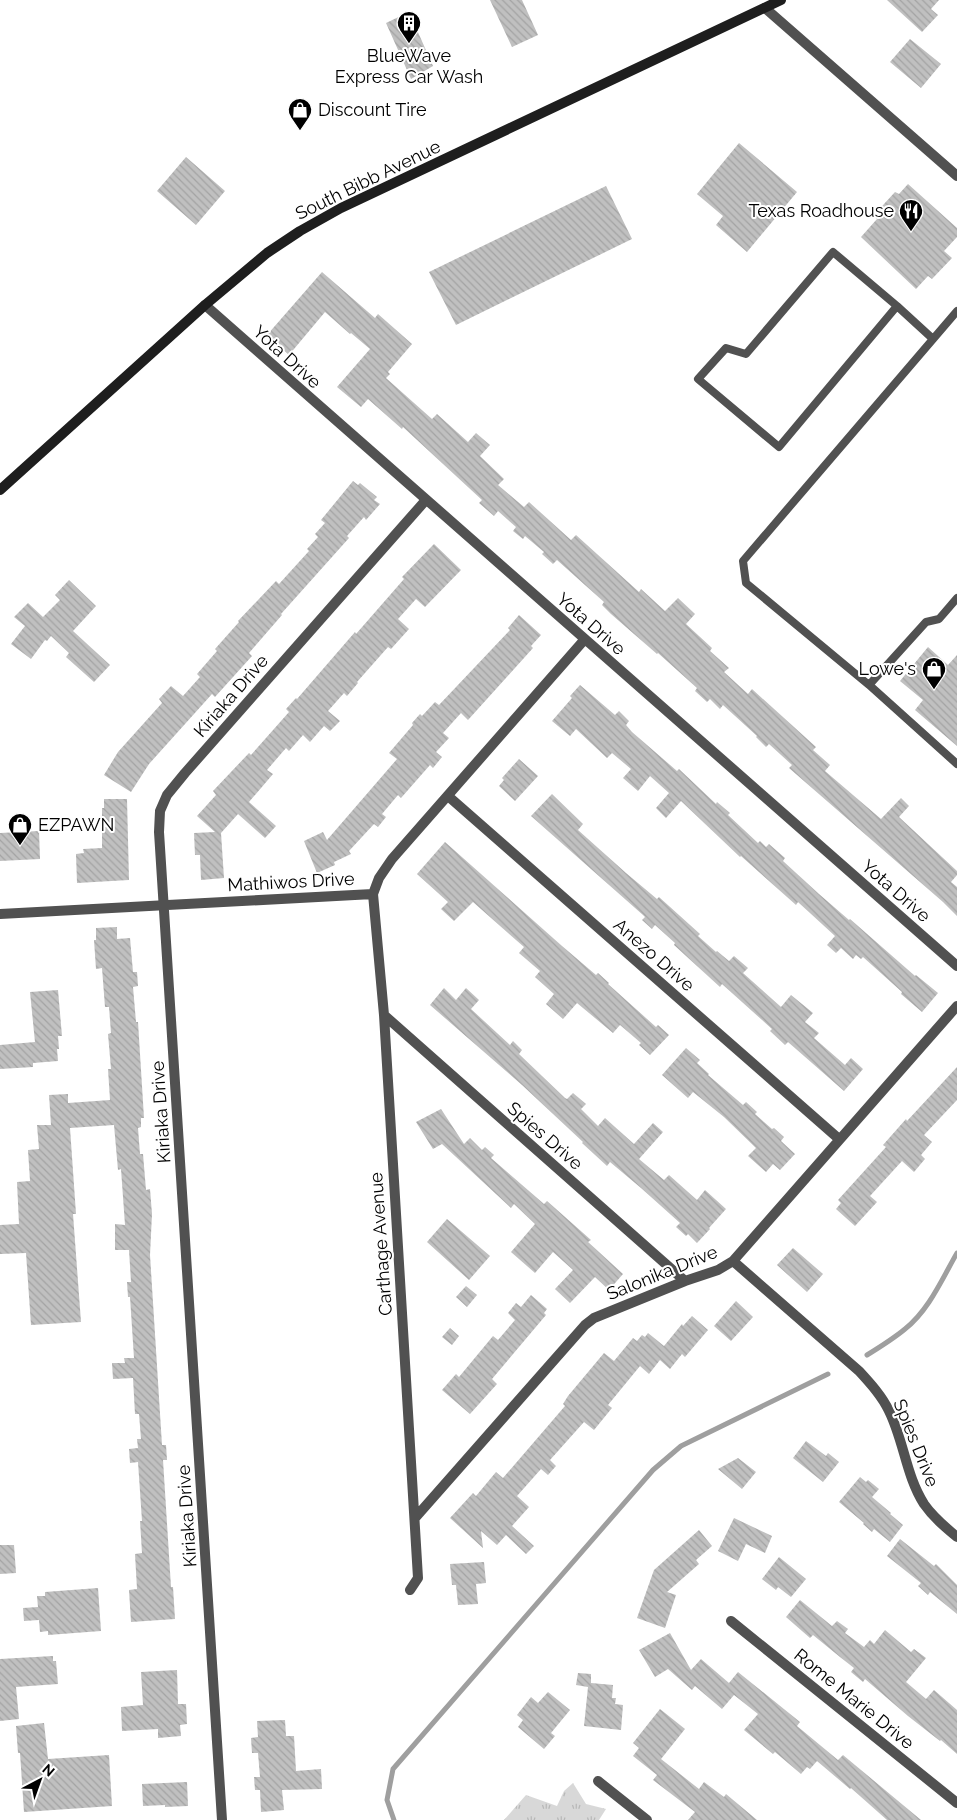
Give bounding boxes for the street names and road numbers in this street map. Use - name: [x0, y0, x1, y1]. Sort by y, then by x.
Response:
- street label: South Bibb Avenue: [292, 135, 444, 224]
- street label: Yota Drive: [249, 321, 326, 393]
- street label: Yota Drive: [553, 588, 630, 659]
- street label: Kiriaka Drive: [189, 650, 272, 741]
- street label: Yota Drive: [858, 855, 935, 926]
- street label: Mathiwos Drive: [227, 868, 355, 895]
- street label: Anezo Drive: [610, 914, 699, 996]
- street label: Kiriaka Drive: [146, 1060, 175, 1164]
- street label: Spies Drive: [503, 1097, 588, 1174]
- street label: Carthage Avenue: [365, 1171, 396, 1316]
- street label: Salonika Drive: [603, 1241, 721, 1304]
- street label: Spies Drive: [889, 1396, 944, 1490]
- street label: Kiriaka Drive: [172, 1464, 201, 1568]
- street label: Rome Marie Drive: [790, 1644, 919, 1754]

